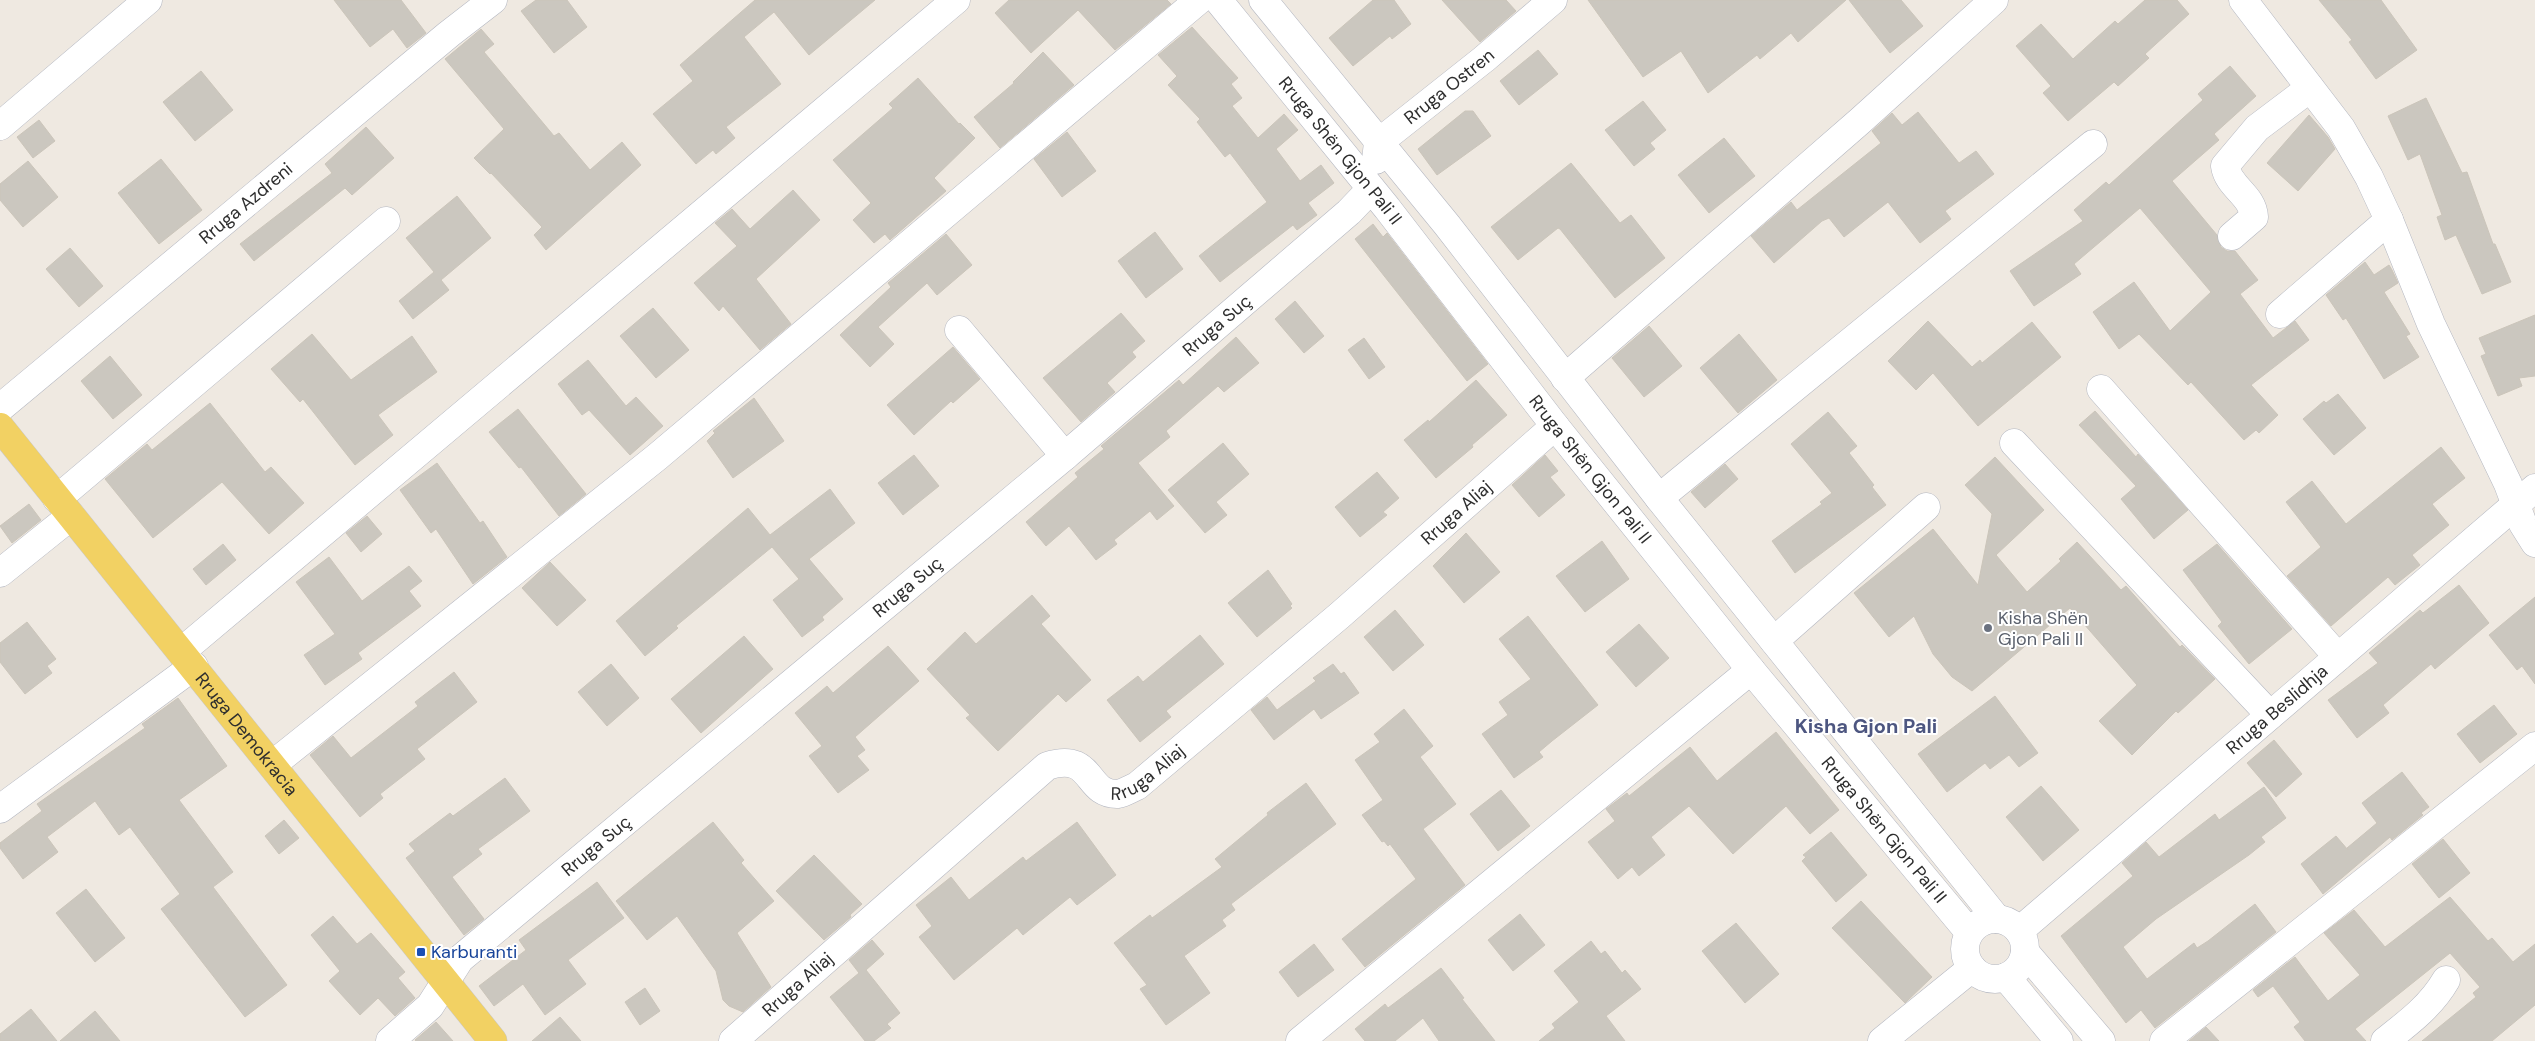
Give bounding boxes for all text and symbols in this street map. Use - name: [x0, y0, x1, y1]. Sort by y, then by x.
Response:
- street label: Rruga Ostren: [1399, 43, 1499, 130]
- street label: Rruga Shën Gjon Pali II: [1273, 72, 1407, 230]
- street label: Rruga Azdreni: [194, 157, 298, 249]
- street label: Rruga Suç: [1177, 289, 1256, 362]
- street label: Rruga Shën Gjon Pali II: [1523, 390, 1657, 549]
- street label: Rruga Aliaj: [1416, 475, 1497, 550]
- street label: Rruga Suç: [868, 551, 947, 623]
- place label: Kisha Shën Gjon Pali II: [1998, 606, 2088, 651]
- marker: Kisha Shën Gjon Pali II: [1982, 622, 1994, 634]
- street label: Rruga Beslidhja: [2221, 659, 2333, 760]
- street label: Rruga Demokracia: [190, 668, 304, 801]
- district label: Kisha Gjon Pali: [1795, 713, 1937, 739]
- street label: Rruga Aliaj: [1110, 739, 1190, 806]
- street label: Rruga Shën Gjon Pali II: [1816, 751, 1952, 908]
- street label: Rruga Suç: [556, 810, 636, 882]
- place label: Karburanti: [431, 940, 517, 964]
- marker: Karburanti: [415, 946, 427, 958]
- street label: Rruga Aliaj: [757, 947, 838, 1022]

